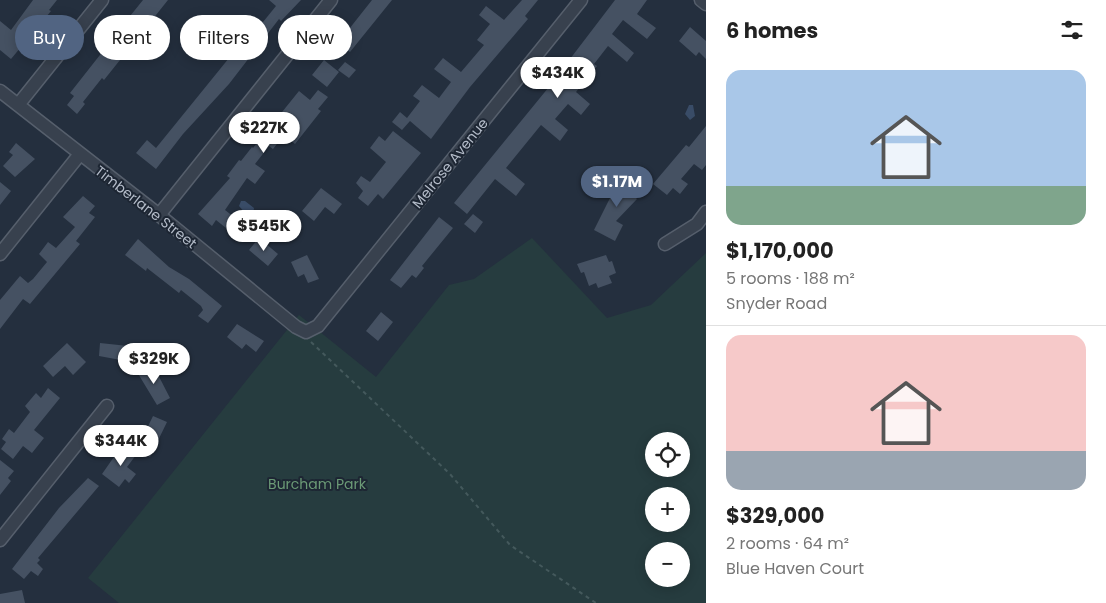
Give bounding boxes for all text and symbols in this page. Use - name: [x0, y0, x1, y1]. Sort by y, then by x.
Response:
- chip: Buy: [15, 15, 84, 60]
- chip: Rent: [94, 15, 170, 60]
- chip: Filters: [180, 15, 268, 60]
- chip: New: [278, 15, 352, 60]
- text: 6 homes: [726, 16, 818, 45]
- icon: filters: [1058, 16, 1086, 44]
- pin: $434K: [523, 56, 593, 99]
- text: $434K: [531, 61, 585, 84]
- icon: home: [861, 102, 951, 192]
- pin: $227K: [229, 112, 299, 154]
- street label: Melrose Avenue: [407, 113, 493, 212]
- text: $227K: [240, 116, 288, 139]
- street label: Timberlane Street: [91, 161, 201, 253]
- pin: $1.17M: [576, 166, 658, 208]
- text: $1.17M: [592, 170, 642, 193]
- pin: $545K: [229, 210, 299, 252]
- text: $545K: [237, 214, 291, 237]
- text: $1,170,000: [726, 236, 834, 265]
- text: 5 rooms · 188 m²: [726, 267, 855, 290]
- text: Snyder Road: [726, 292, 827, 315]
- pin: $329K: [119, 342, 189, 385]
- text: $329K: [129, 347, 179, 370]
- icon: home: [861, 368, 951, 458]
- pin: $344K: [86, 424, 156, 467]
- text: $344K: [94, 429, 148, 452]
- map controls: [645, 432, 690, 587]
- button: locate: [645, 432, 690, 477]
- park label: Burcham Park: [268, 474, 367, 494]
- button: +: [645, 487, 690, 532]
- text: $329,000: [726, 501, 825, 530]
- text: 2 rooms · 64 m²: [726, 532, 849, 555]
- button: −: [645, 542, 690, 587]
- text: Blue Haven Court: [726, 557, 864, 580]

